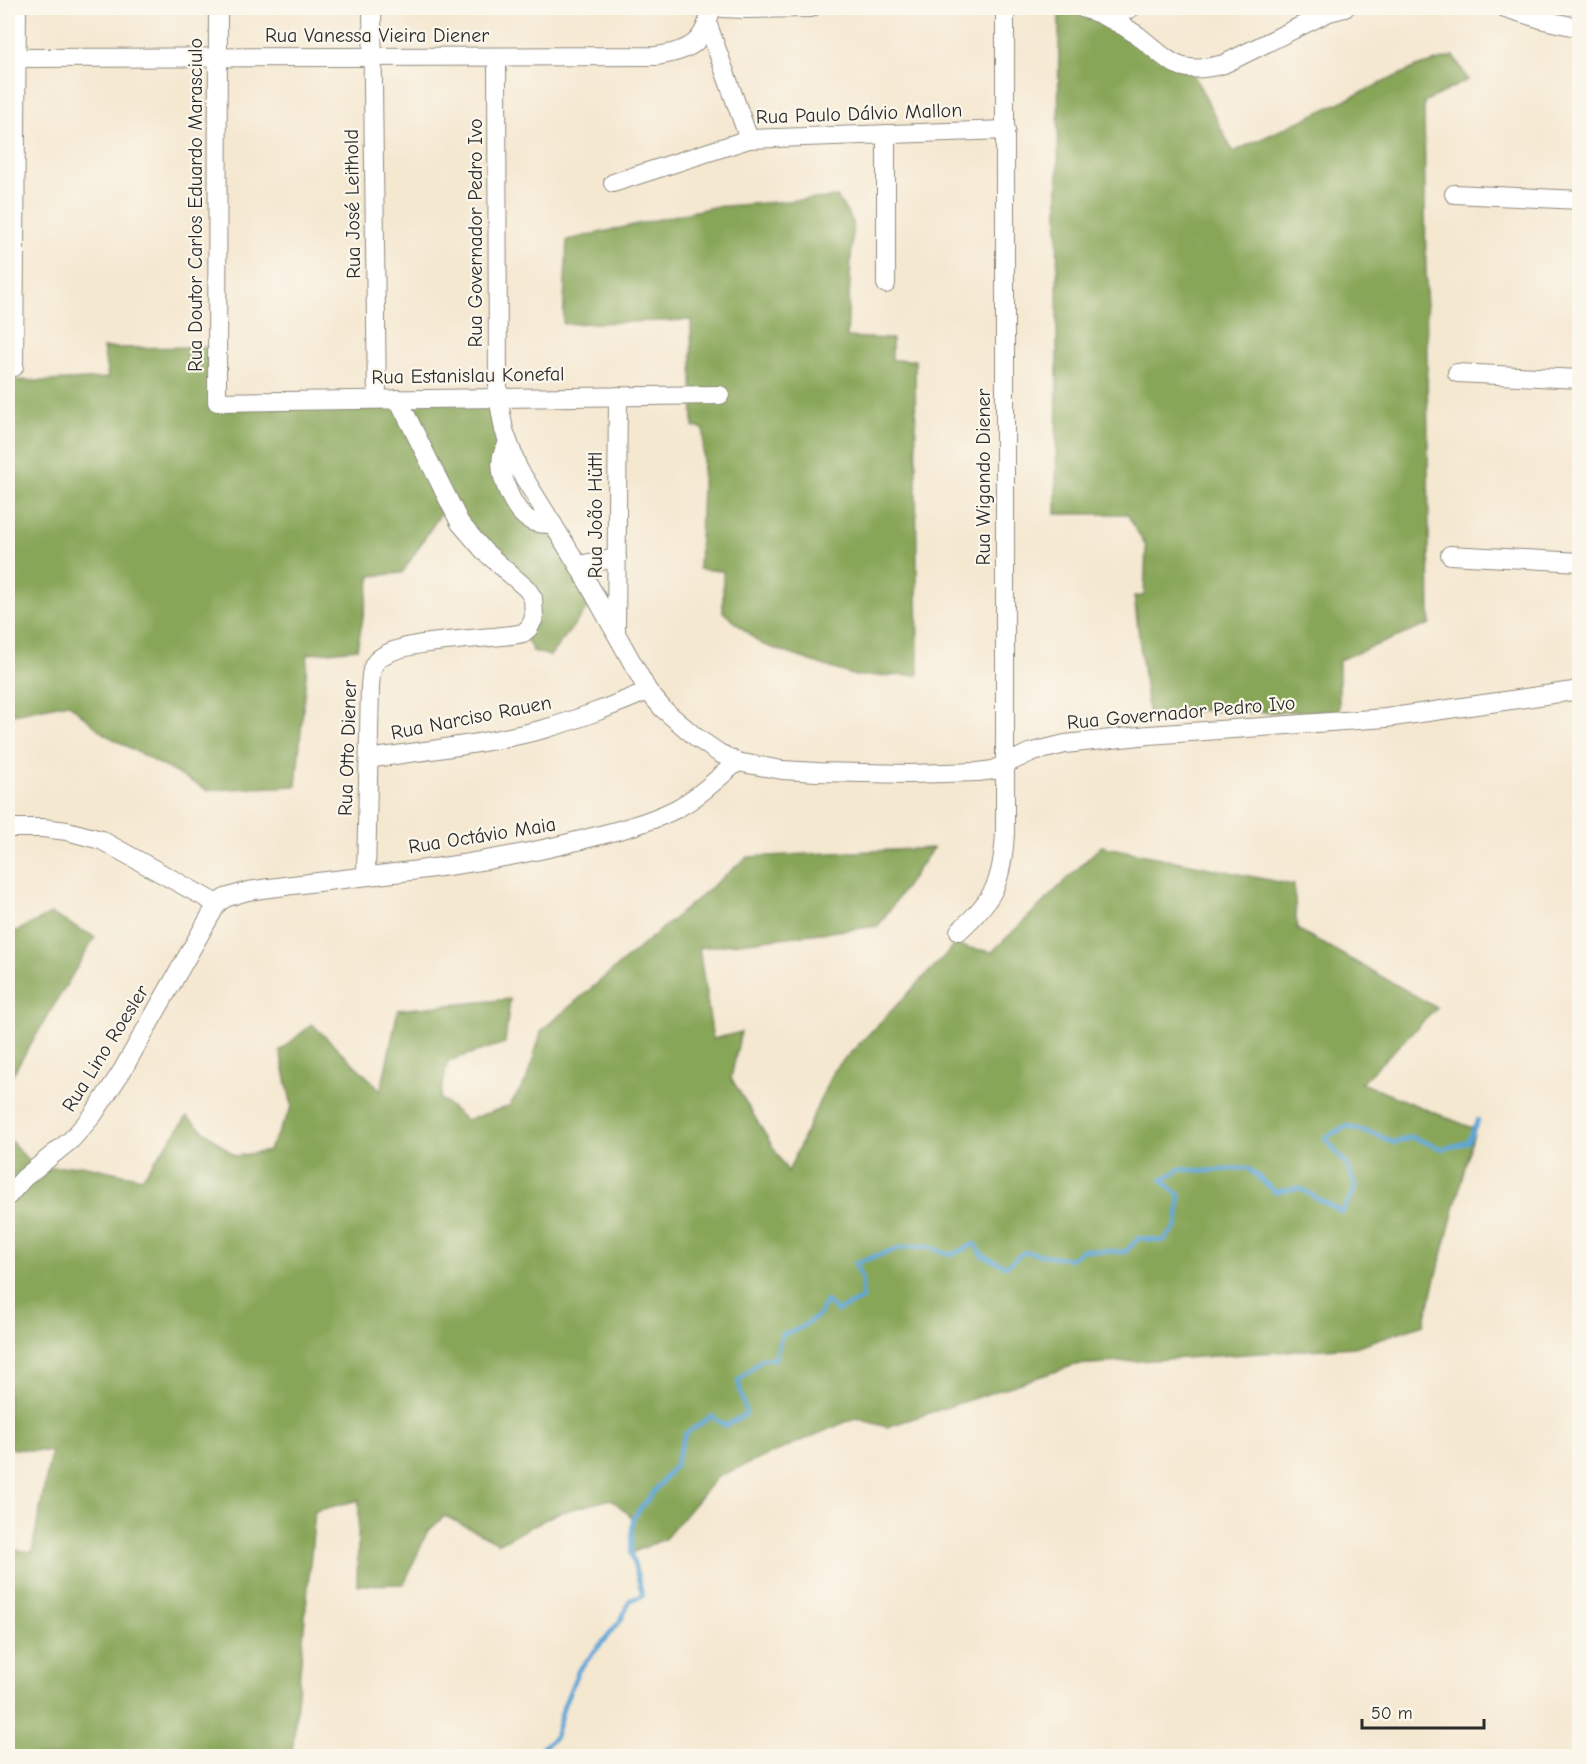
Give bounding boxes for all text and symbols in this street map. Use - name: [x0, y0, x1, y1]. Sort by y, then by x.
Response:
- street label: Rua Vanessa Vieira Diener: [265, 24, 489, 47]
- street label: Rua Doutor Carlos Eduardo Marasciulo: [184, 38, 207, 372]
- street label: Rua Paulo Dálvio Mallon: [755, 98, 963, 129]
- street label: Rua Governador Pedro Ivo: [464, 118, 487, 348]
- street label: Rua José Leithold: [340, 129, 365, 279]
- street label: Rua Estanislau Konefal: [371, 362, 565, 389]
- street label: Rua Wigando Diener: [972, 388, 995, 566]
- street label: Rua João Hüttl: [584, 452, 607, 578]
- street label: Rua Otto Diener: [334, 679, 361, 817]
- street label: Rua Narciso Rauen: [389, 691, 553, 744]
- street label: Rua Governador Pedro Ivo: [1066, 691, 1296, 734]
- street label: Rua Octávio Maia: [407, 812, 558, 859]
- street label: Rua Lino Roesler: [57, 981, 154, 1116]
- scale bar: [1362, 1692, 1484, 1730]
- text: 50 m: [1371, 1703, 1413, 1724]

